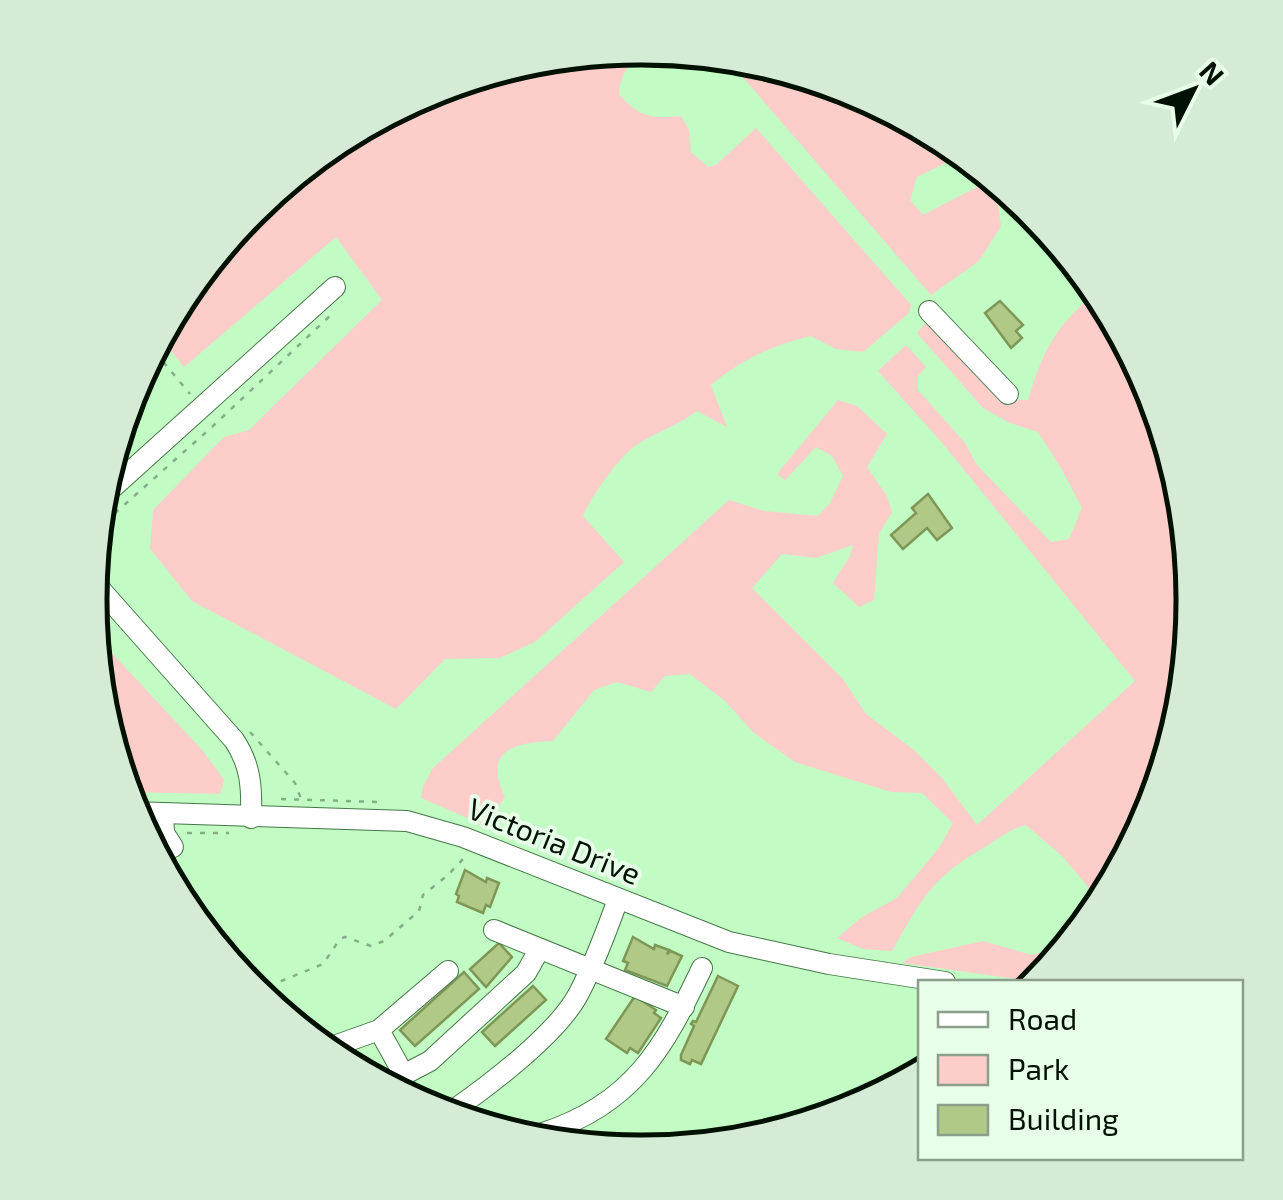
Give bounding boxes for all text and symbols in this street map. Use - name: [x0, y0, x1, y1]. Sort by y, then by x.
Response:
- north arrow: [1143, 40, 1243, 140]
- text: N: [1193, 54, 1232, 91]
- street label: Victoria Drive: [463, 789, 646, 891]
- legend: [918, 980, 1243, 1160]
- text: Road: [1008, 1000, 1077, 1036]
- text: Park: [1008, 1050, 1069, 1086]
- text: Building: [1008, 1100, 1119, 1136]

